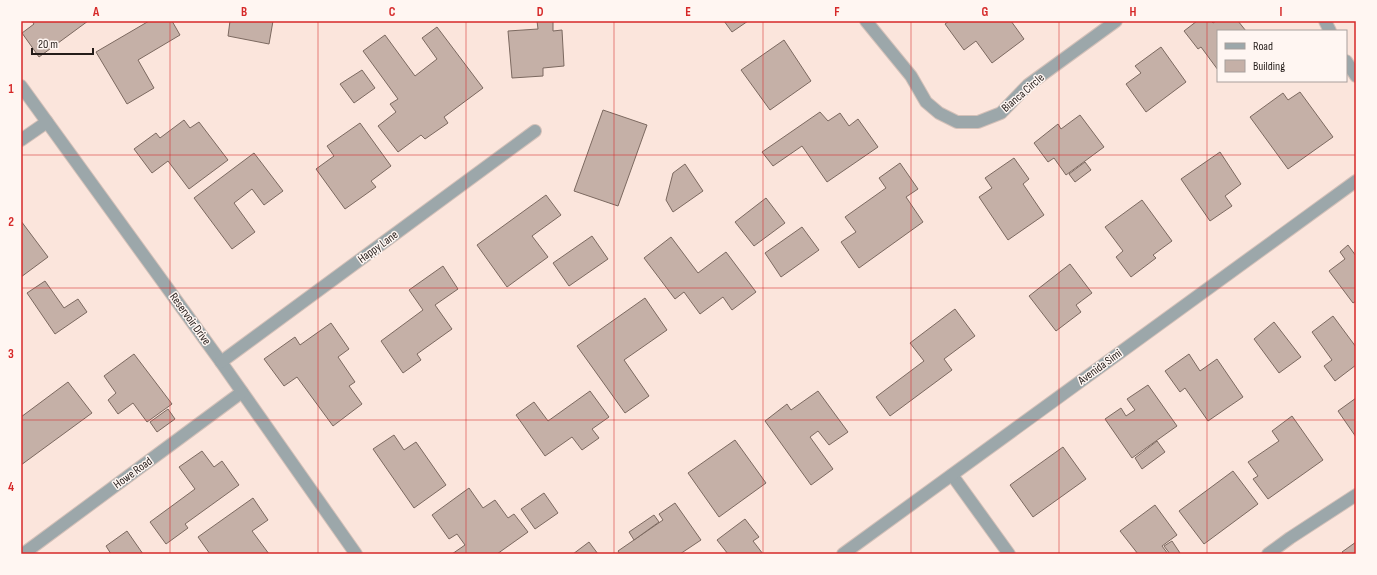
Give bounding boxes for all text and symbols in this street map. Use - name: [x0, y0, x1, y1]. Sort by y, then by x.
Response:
- text: A: [92, 4, 100, 20]
- text: B: [241, 4, 247, 20]
- text: C: [389, 4, 396, 20]
- text: D: [537, 4, 544, 20]
- text: E: [685, 4, 691, 20]
- text: F: [834, 4, 840, 20]
- text: G: [982, 4, 989, 20]
- text: H: [1130, 4, 1137, 20]
- text: I: [1280, 4, 1283, 20]
- scale bar: [32, 30, 93, 56]
- legend: [1217, 30, 1347, 82]
- text: 20 m: [38, 37, 58, 52]
- text: Road: [1253, 39, 1273, 54]
- text: Building: [1253, 59, 1285, 74]
- street label: Bianca Circle: [999, 70, 1048, 116]
- text: 1: [8, 81, 14, 97]
- text: 2: [8, 214, 14, 230]
- street label: Happy Lane: [355, 227, 401, 267]
- street label: Reservoir Drive: [166, 290, 214, 348]
- text: 3: [8, 346, 14, 362]
- street label: Avenida Simi: [1074, 346, 1125, 389]
- street label: Howe Road: [111, 454, 155, 492]
- text: 4: [8, 479, 14, 495]

